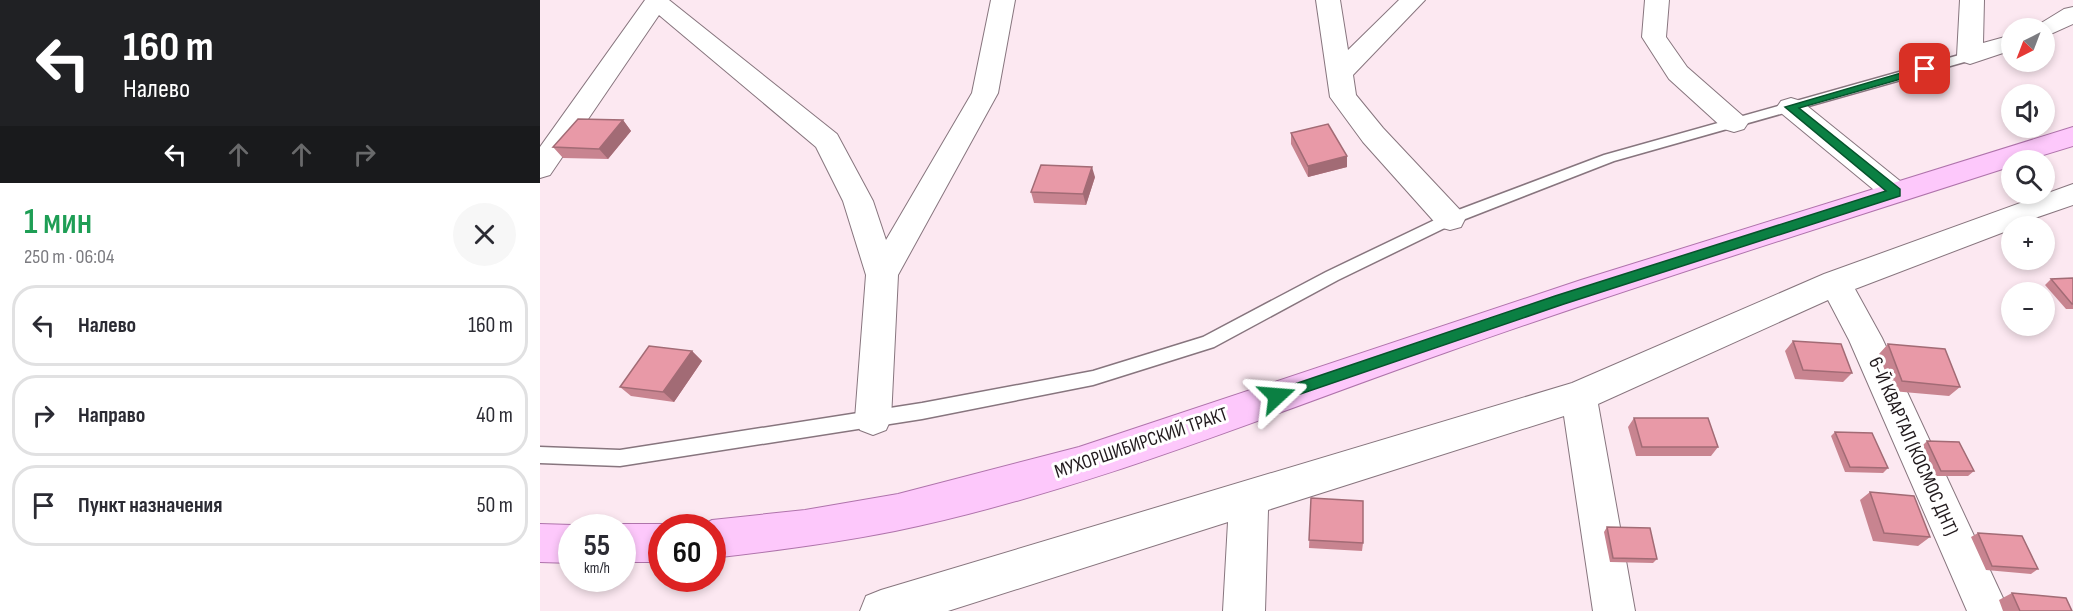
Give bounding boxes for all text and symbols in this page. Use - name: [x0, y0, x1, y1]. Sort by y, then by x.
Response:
- north arrow: [2001, 18, 2055, 72]
- map controls: [2001, 18, 2055, 336]
- text: 160 m: [123, 22, 214, 73]
- icon: left: [24, 24, 102, 102]
- pin: [1899, 43, 1950, 94]
- icon: arrive: [1908, 52, 1941, 85]
- text: Налево: [123, 73, 190, 105]
- button: sound: [2001, 84, 2055, 138]
- icon: left: [159, 138, 192, 171]
- icon: ahead: [222, 138, 255, 171]
- icon: ahead: [285, 138, 318, 171]
- icon: right: [348, 138, 381, 171]
- button: search: [2001, 150, 2055, 204]
- text: 1 мин: [24, 201, 92, 244]
- button: close: [453, 203, 516, 266]
- button: +: [2001, 216, 2055, 270]
- text: 250 m · 06:04: [24, 245, 114, 269]
- button: −: [2001, 282, 2055, 336]
- icon: left: [27, 309, 60, 342]
- text: Налево: [78, 312, 136, 339]
- text: 160 m: [468, 312, 513, 339]
- street label: 6-Й КВАРТАЛ (КОСМОС ДНТ): [1863, 353, 1963, 539]
- position arrow: [1245, 364, 1309, 428]
- icon: right: [27, 399, 60, 432]
- text: Направо: [78, 402, 145, 429]
- text: 40 m: [476, 402, 513, 429]
- street label: МУХОРШИБИРСКИЙ ТРАКТ: [1051, 402, 1231, 484]
- icon: arrive: [27, 489, 60, 522]
- text: Пункт назначения: [78, 492, 222, 519]
- text: 50 m: [477, 492, 513, 519]
- speed limit sign: 60: [648, 514, 726, 592]
- text: 55: [584, 528, 610, 564]
- text: km/h: [584, 559, 610, 578]

